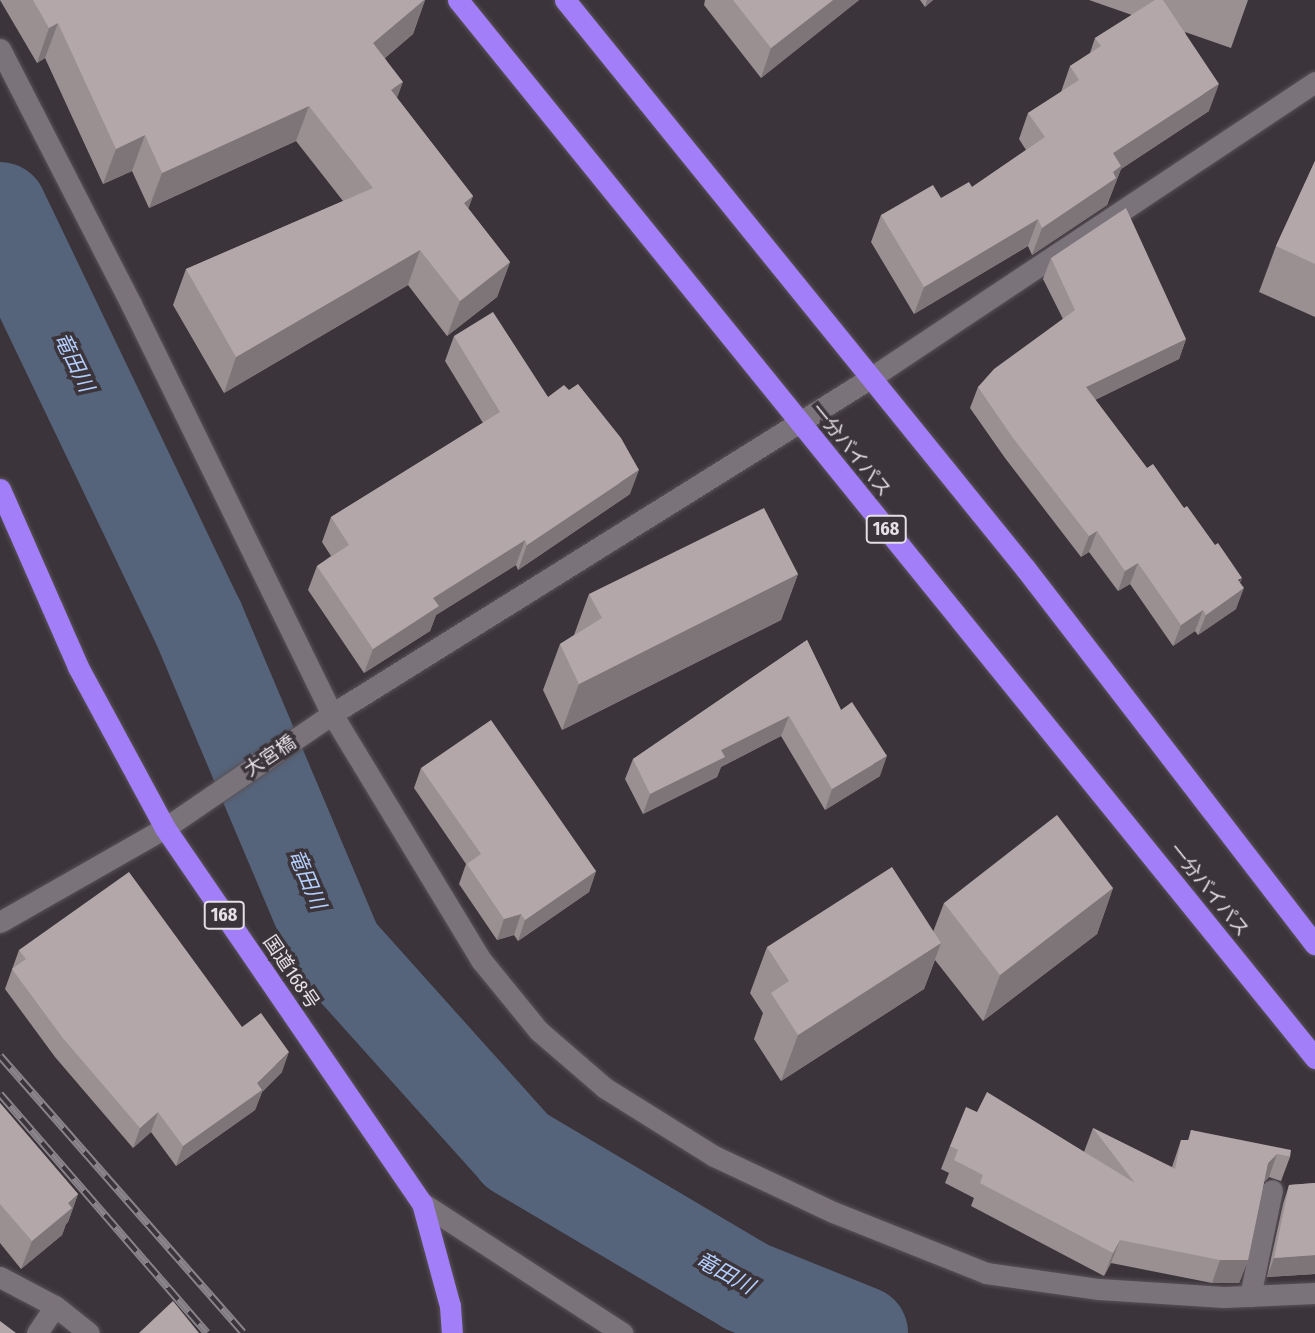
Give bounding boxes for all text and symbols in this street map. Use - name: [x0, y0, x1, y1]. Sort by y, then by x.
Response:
- water label: 竜田川: [49, 328, 99, 396]
- street label: 一分バイパス: [806, 399, 896, 501]
- road number: 168: [865, 514, 907, 544]
- street label: 大宮橋: [240, 731, 300, 781]
- street label: 一分バイパス: [1164, 839, 1254, 941]
- water label: 竜田川: [283, 845, 331, 913]
- road number: 168: [203, 900, 245, 930]
- street label: 国道168号: [258, 931, 324, 1013]
- water label: 竜田川: [691, 1247, 759, 1299]

